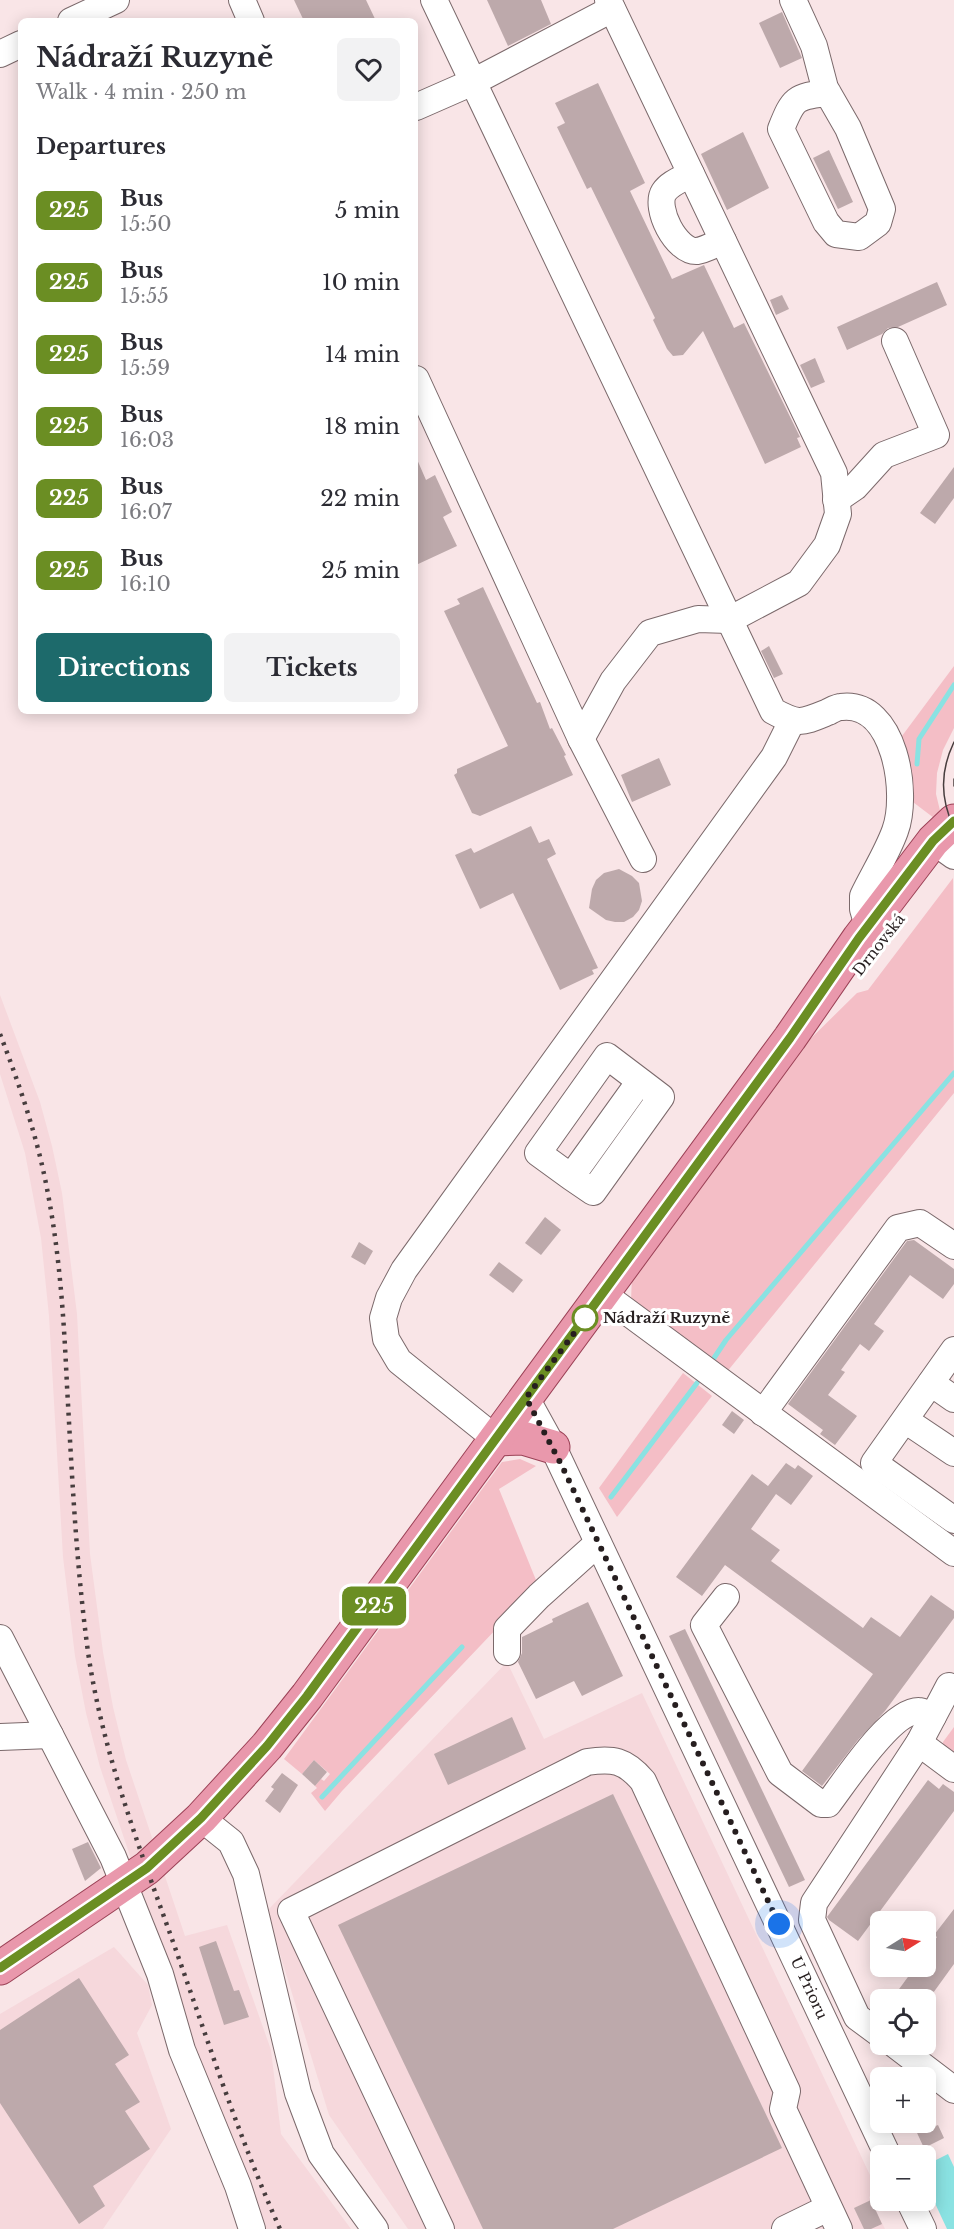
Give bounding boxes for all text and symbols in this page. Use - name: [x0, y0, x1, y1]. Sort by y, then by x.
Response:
- button: heart: [337, 38, 400, 101]
- text: Nádraží Ruzyně: [36, 40, 273, 75]
- text: Walk · 4 min · 250 m: [36, 80, 246, 104]
- text: Departures: [36, 133, 166, 160]
- text: Bus: [120, 185, 163, 212]
- text: 225: [49, 197, 89, 223]
- text: 5 min: [335, 197, 400, 224]
- text: 15:50: [120, 212, 172, 236]
- text: Bus: [120, 257, 163, 284]
- text: 225: [49, 269, 89, 295]
- text: 10 min: [322, 269, 400, 296]
- text: 15:55: [120, 284, 169, 308]
- text: Bus: [120, 329, 163, 356]
- text: 225: [49, 341, 89, 367]
- text: 14 min: [325, 341, 400, 368]
- text: 15:59: [120, 356, 170, 380]
- text: Bus: [120, 401, 163, 428]
- text: 225: [49, 413, 89, 439]
- text: 18 min: [324, 413, 400, 440]
- text: 16:03: [120, 428, 174, 452]
- text: Bus: [120, 473, 163, 500]
- text: 225: [49, 485, 89, 511]
- text: 22 min: [320, 485, 400, 512]
- text: 16:07: [120, 500, 172, 524]
- text: Bus: [120, 545, 163, 572]
- text: 225: [49, 557, 89, 583]
- text: 25 min: [321, 557, 400, 584]
- text: 16:10: [120, 572, 171, 596]
- button: Directions: [36, 633, 212, 702]
- button: Tickets: [224, 633, 400, 702]
- street label: Drnovská: [848, 909, 909, 980]
- marker: Nádraží Ruzyně: [572, 1305, 598, 1331]
- place label: Nádraží Ruzyně: [603, 1308, 730, 1327]
- line badge: 225: [340, 1586, 409, 1626]
- text: 225: [354, 1593, 394, 1619]
- your location: [764, 1909, 794, 1939]
- north arrow: [870, 1911, 936, 1977]
- map controls: [870, 1911, 936, 2211]
- street label: U Prioru: [787, 1953, 832, 2022]
- button: locate: [870, 1989, 936, 2055]
- button: +: [870, 2067, 936, 2133]
- button: −: [870, 2145, 936, 2211]

